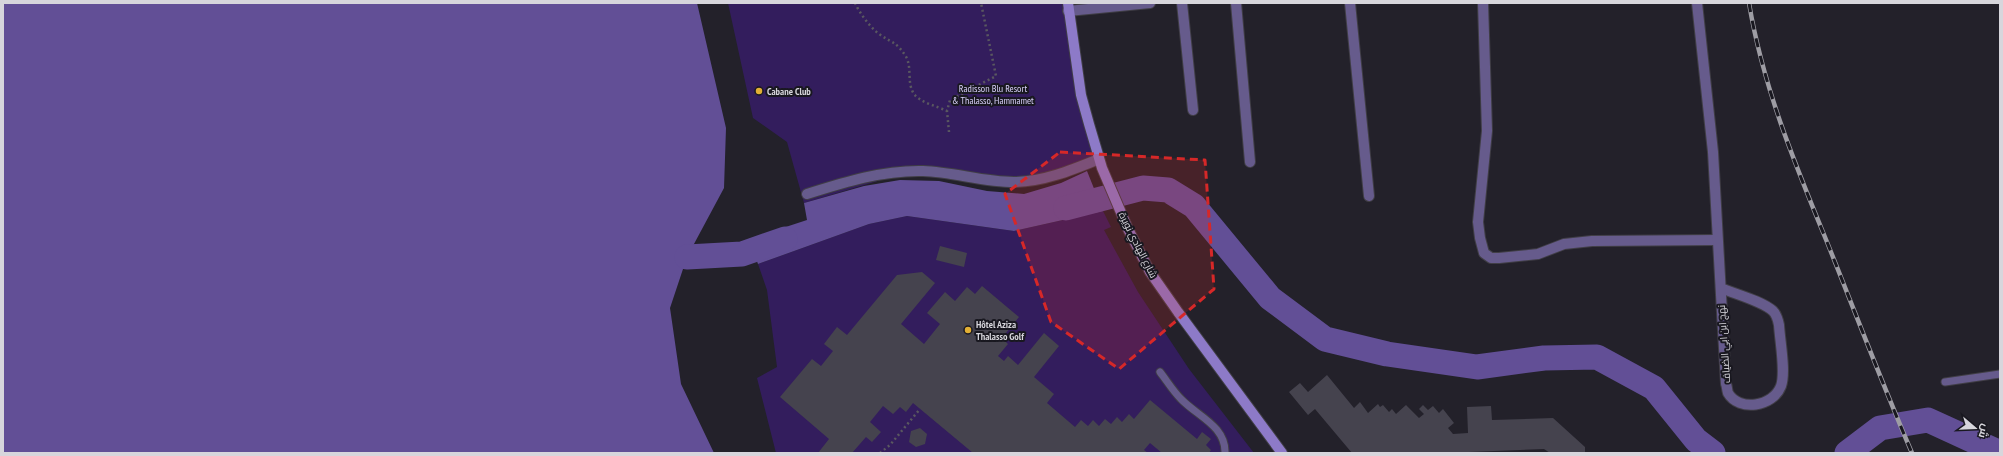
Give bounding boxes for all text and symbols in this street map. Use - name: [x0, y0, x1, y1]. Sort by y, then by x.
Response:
- park label: Radisson Blu Resort & Thalasso, Hammamet: [952, 82, 1034, 107]
- place label: Cabane Club: [767, 85, 811, 98]
- marker: Cabane Club: [754, 86, 764, 96]
- street label: شارع الهادي نويرة: [1115, 210, 1160, 281]
- street label: نهج ابن ابي الضياف: [1715, 304, 1734, 384]
- place label: Hôtel Aziza Thalasso Golf: [976, 318, 1025, 343]
- marker: Hôtel Aziza Thalasso Golf: [963, 325, 973, 335]
- north arrow: [1955, 408, 1995, 448]
- text: ش: [1976, 422, 1993, 440]

